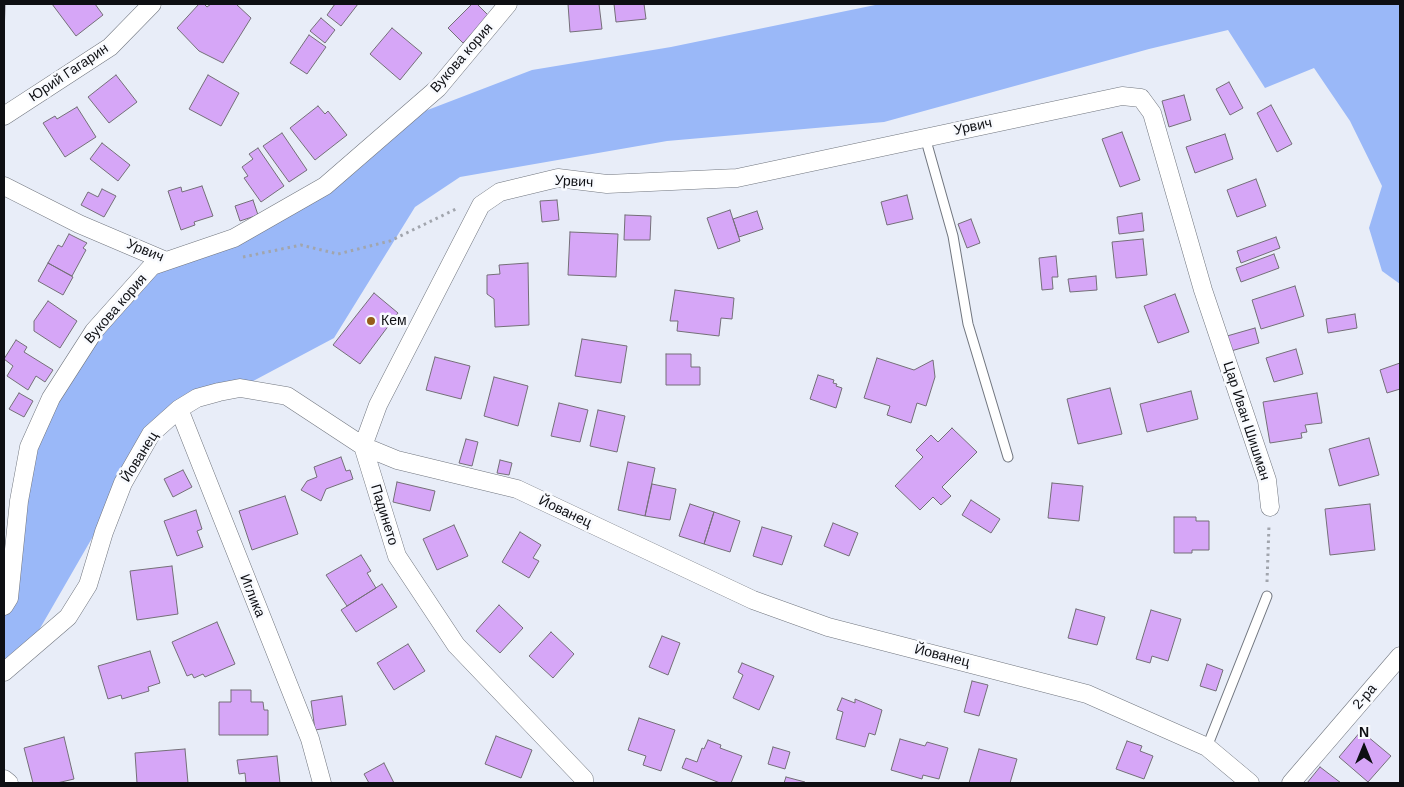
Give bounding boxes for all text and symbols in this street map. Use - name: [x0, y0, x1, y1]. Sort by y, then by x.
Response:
- street label: Вукова кория: [427, 20, 497, 96]
- street label: Юрий Гагарин: [26, 40, 112, 106]
- street label: Урвич: [952, 115, 994, 139]
- street label: Урвич: [554, 173, 594, 191]
- street label: Урвич: [124, 236, 166, 266]
- street label: Вукова кория: [81, 271, 151, 347]
- place label: Кем: [381, 313, 407, 329]
- marker: Кем: [365, 315, 377, 327]
- street label: Цар Иван Шишман: [1219, 359, 1273, 483]
- street label: Йованец: [118, 429, 162, 485]
- street label: Падинето: [367, 482, 401, 548]
- street label: Йованец: [536, 492, 594, 532]
- street label: Иглика: [236, 572, 268, 620]
- street label: Йованец: [913, 641, 971, 671]
- street label: 2-ра: [1349, 681, 1381, 713]
- north arrow: [1339, 722, 1389, 772]
- text: N: [1359, 724, 1369, 740]

